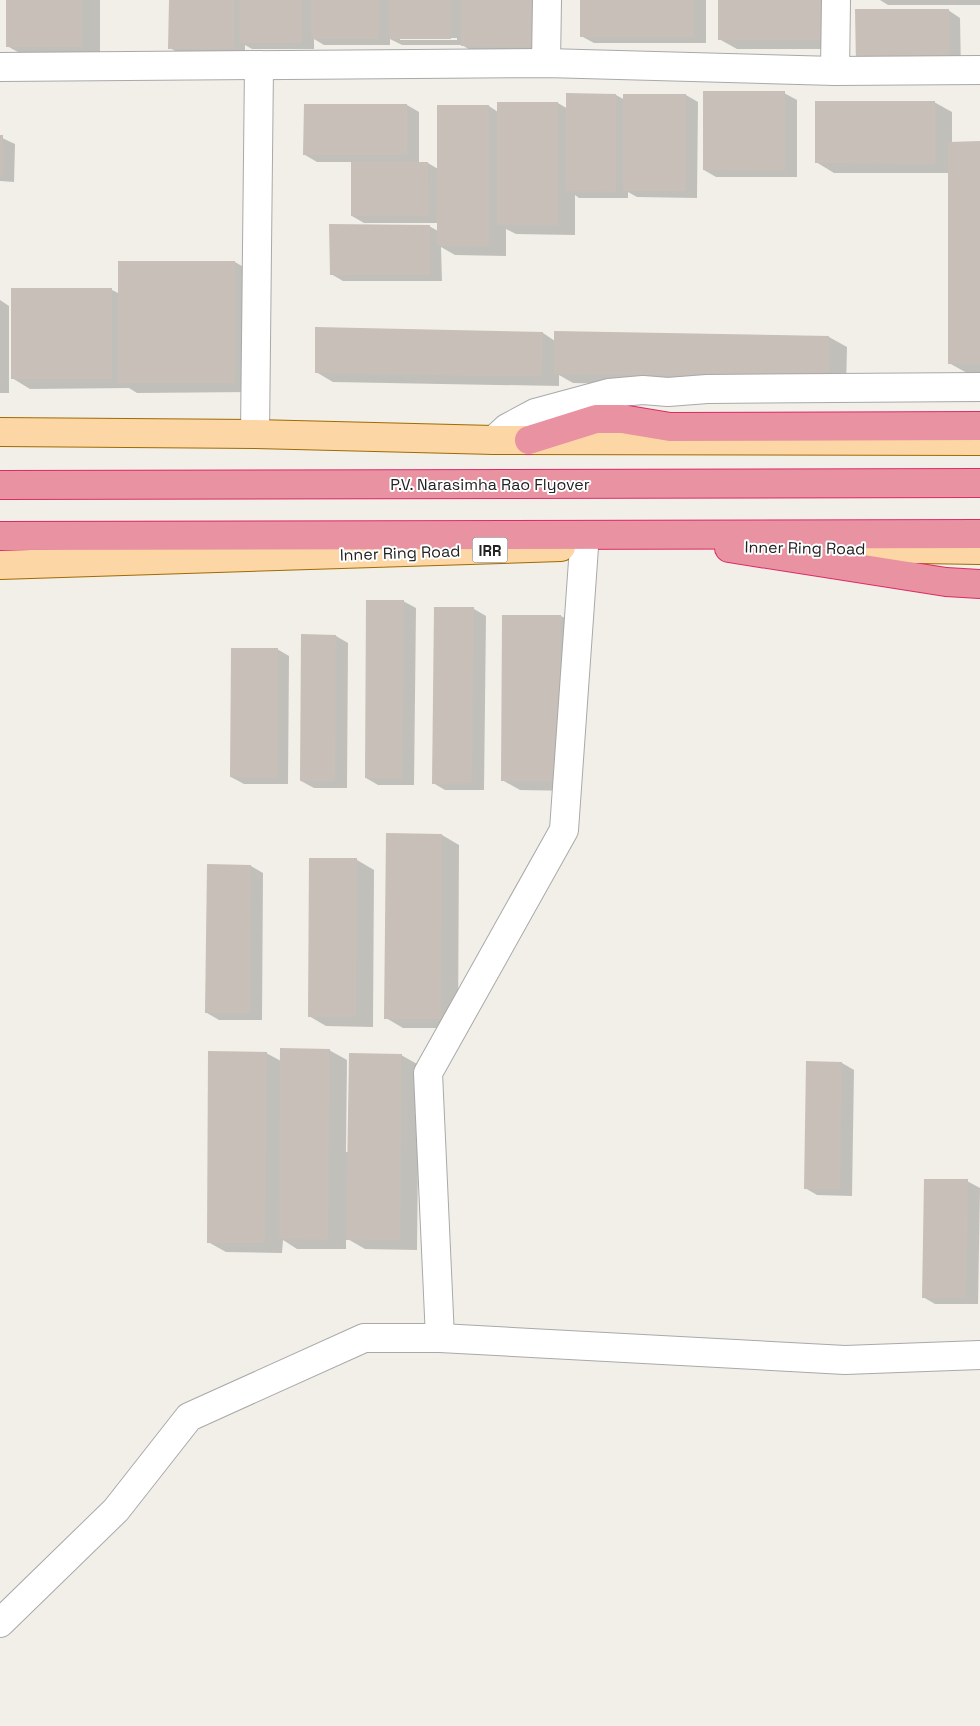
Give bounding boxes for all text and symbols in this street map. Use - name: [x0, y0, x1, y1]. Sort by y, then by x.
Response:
- street label: P.V. Narasimha Rao Flyover: [390, 474, 590, 495]
- street label: Inner Ring Road: [745, 536, 865, 560]
- road number: IRR: [472, 538, 508, 562]
- street label: Inner Ring Road: [339, 540, 461, 566]

